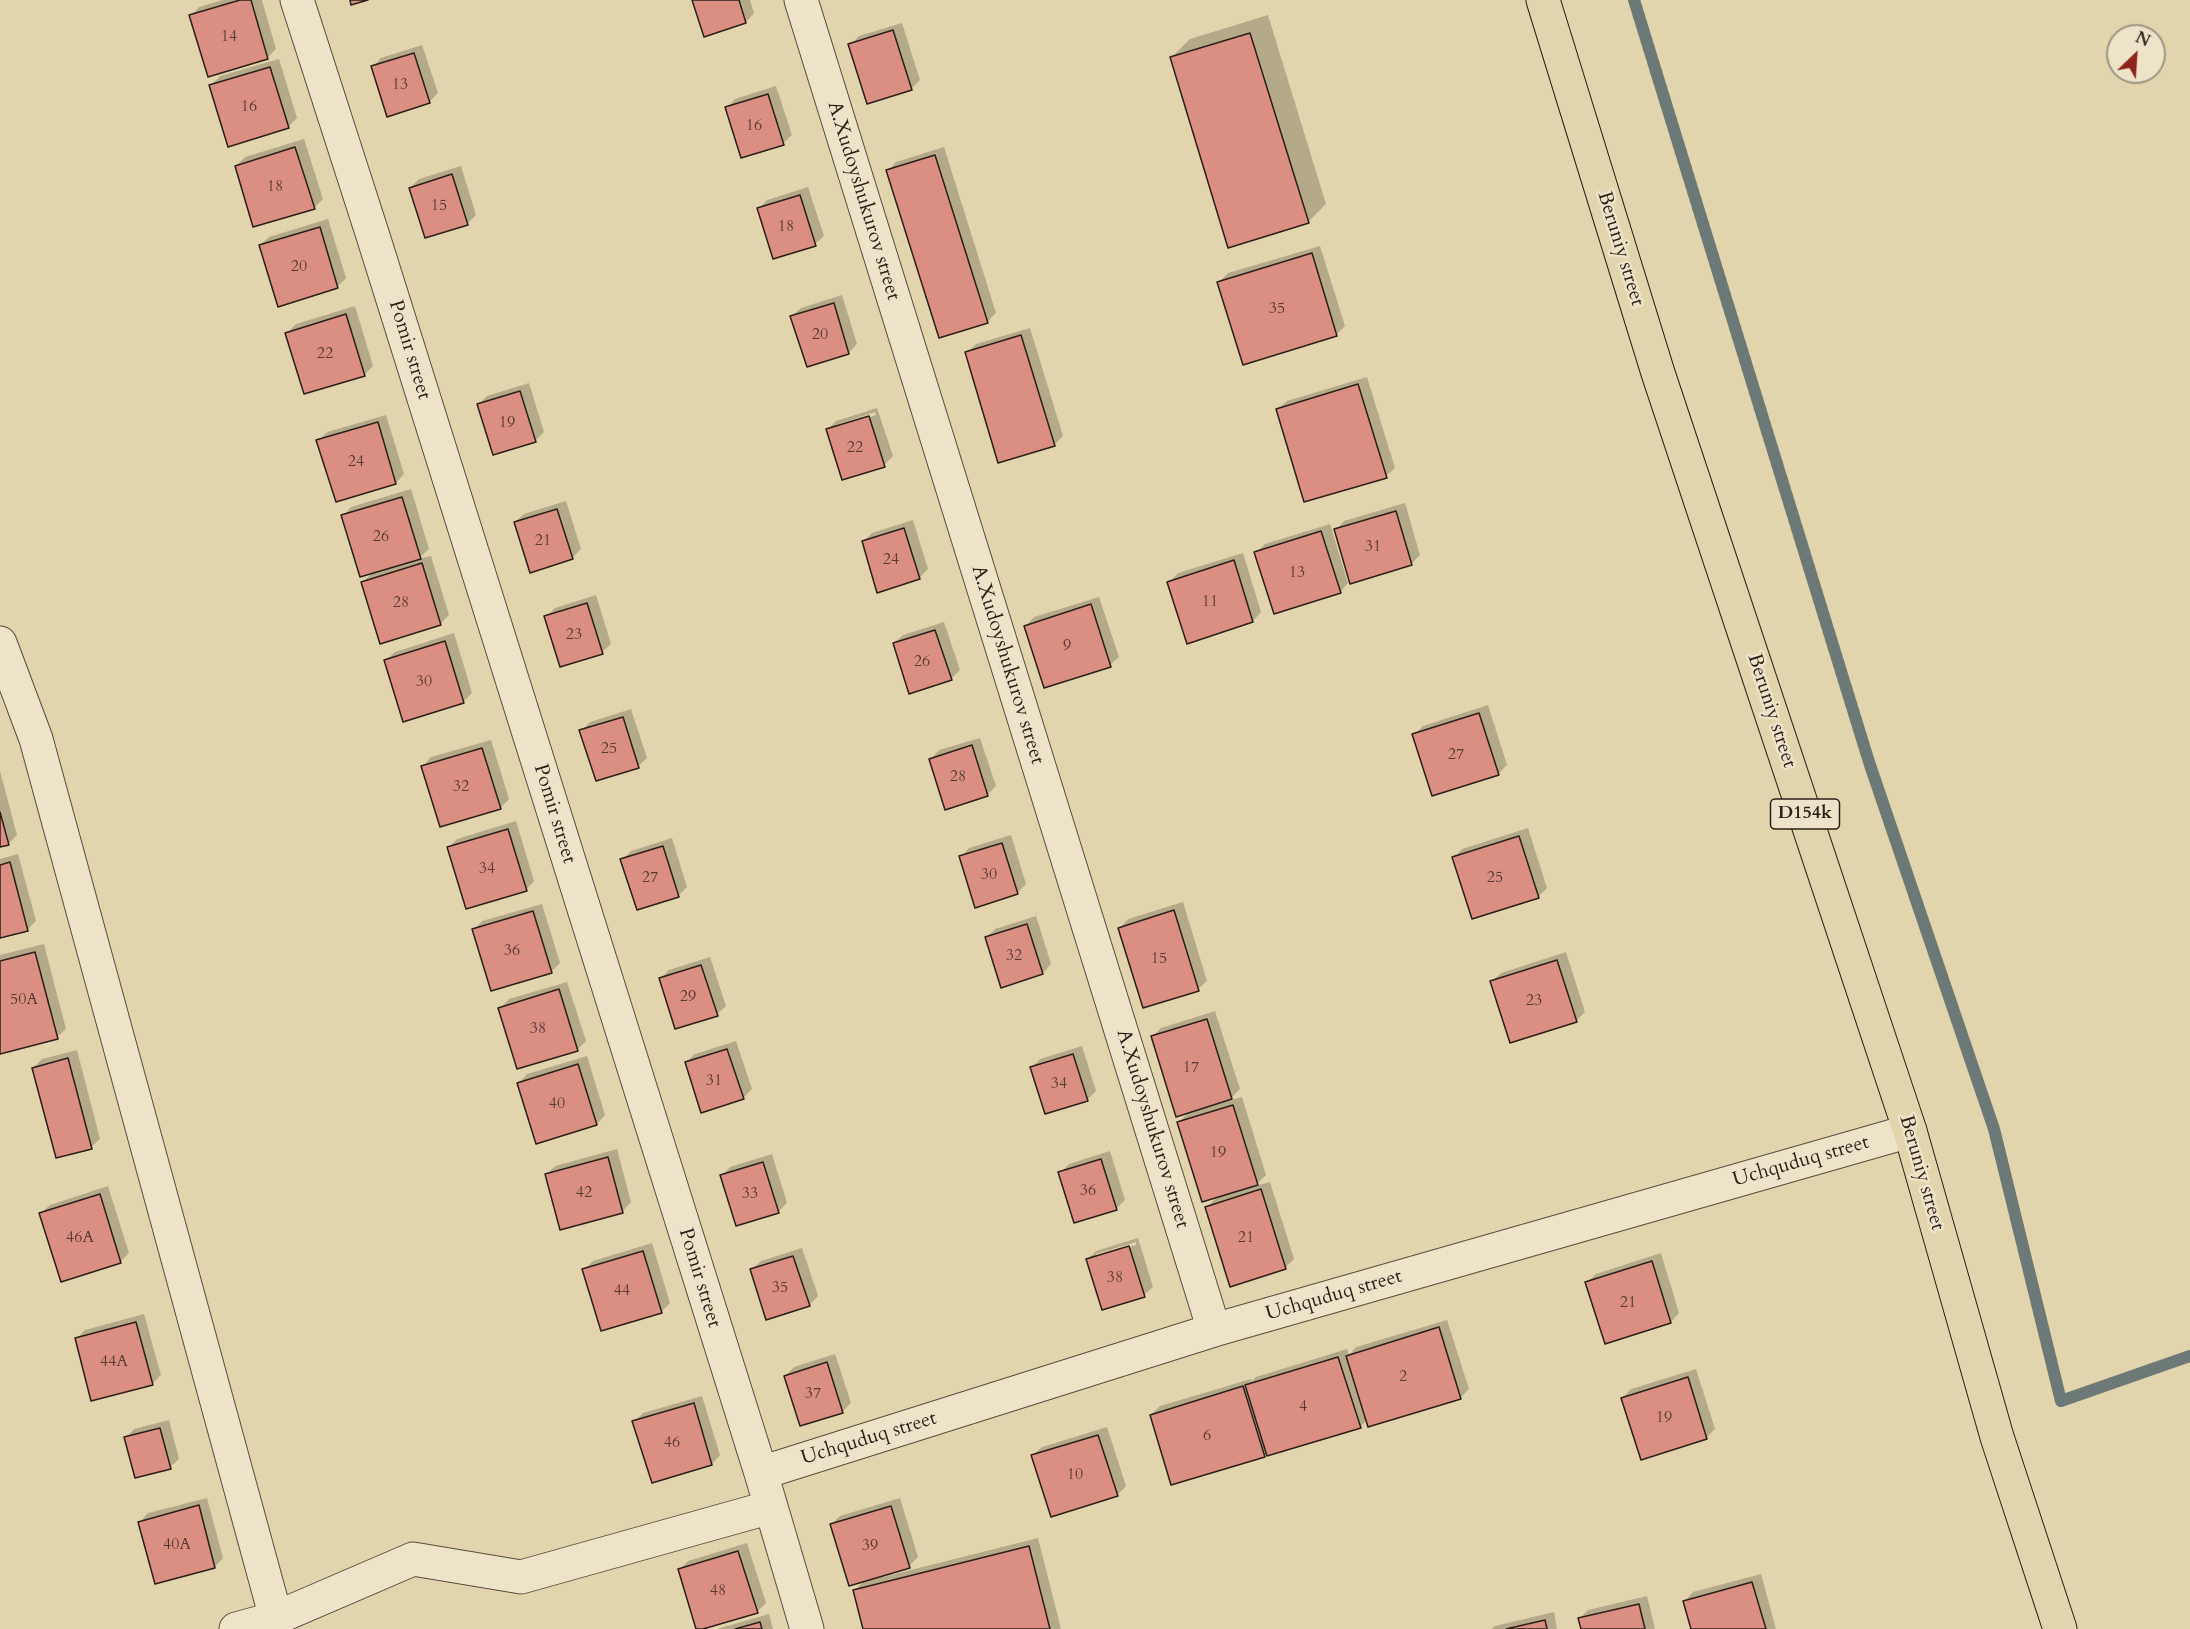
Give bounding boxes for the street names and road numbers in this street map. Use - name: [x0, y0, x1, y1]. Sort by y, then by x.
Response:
- street label: A.Xudoyshukurov street: [821, 99, 905, 303]
- street label: Beruniy street: [1591, 189, 1649, 309]
- street label: Pomir street: [383, 297, 435, 403]
- street label: A.Xudoyshukurov street: [965, 563, 1049, 767]
- street label: Beruniy street: [1741, 651, 1801, 771]
- street label: Pomir street: [528, 761, 580, 867]
- road number: D154k: [1770, 799, 1840, 829]
- street label: A.Xudoyshukurov street: [1110, 1027, 1194, 1231]
- street label: Beruniy street: [1893, 1113, 1949, 1233]
- street label: Uchquduq street: [1730, 1131, 1872, 1193]
- street label: Pomir street: [673, 1225, 725, 1331]
- street label: Uchquduq street: [1263, 1265, 1405, 1327]
- street label: Uchquduq street: [798, 1407, 940, 1471]

